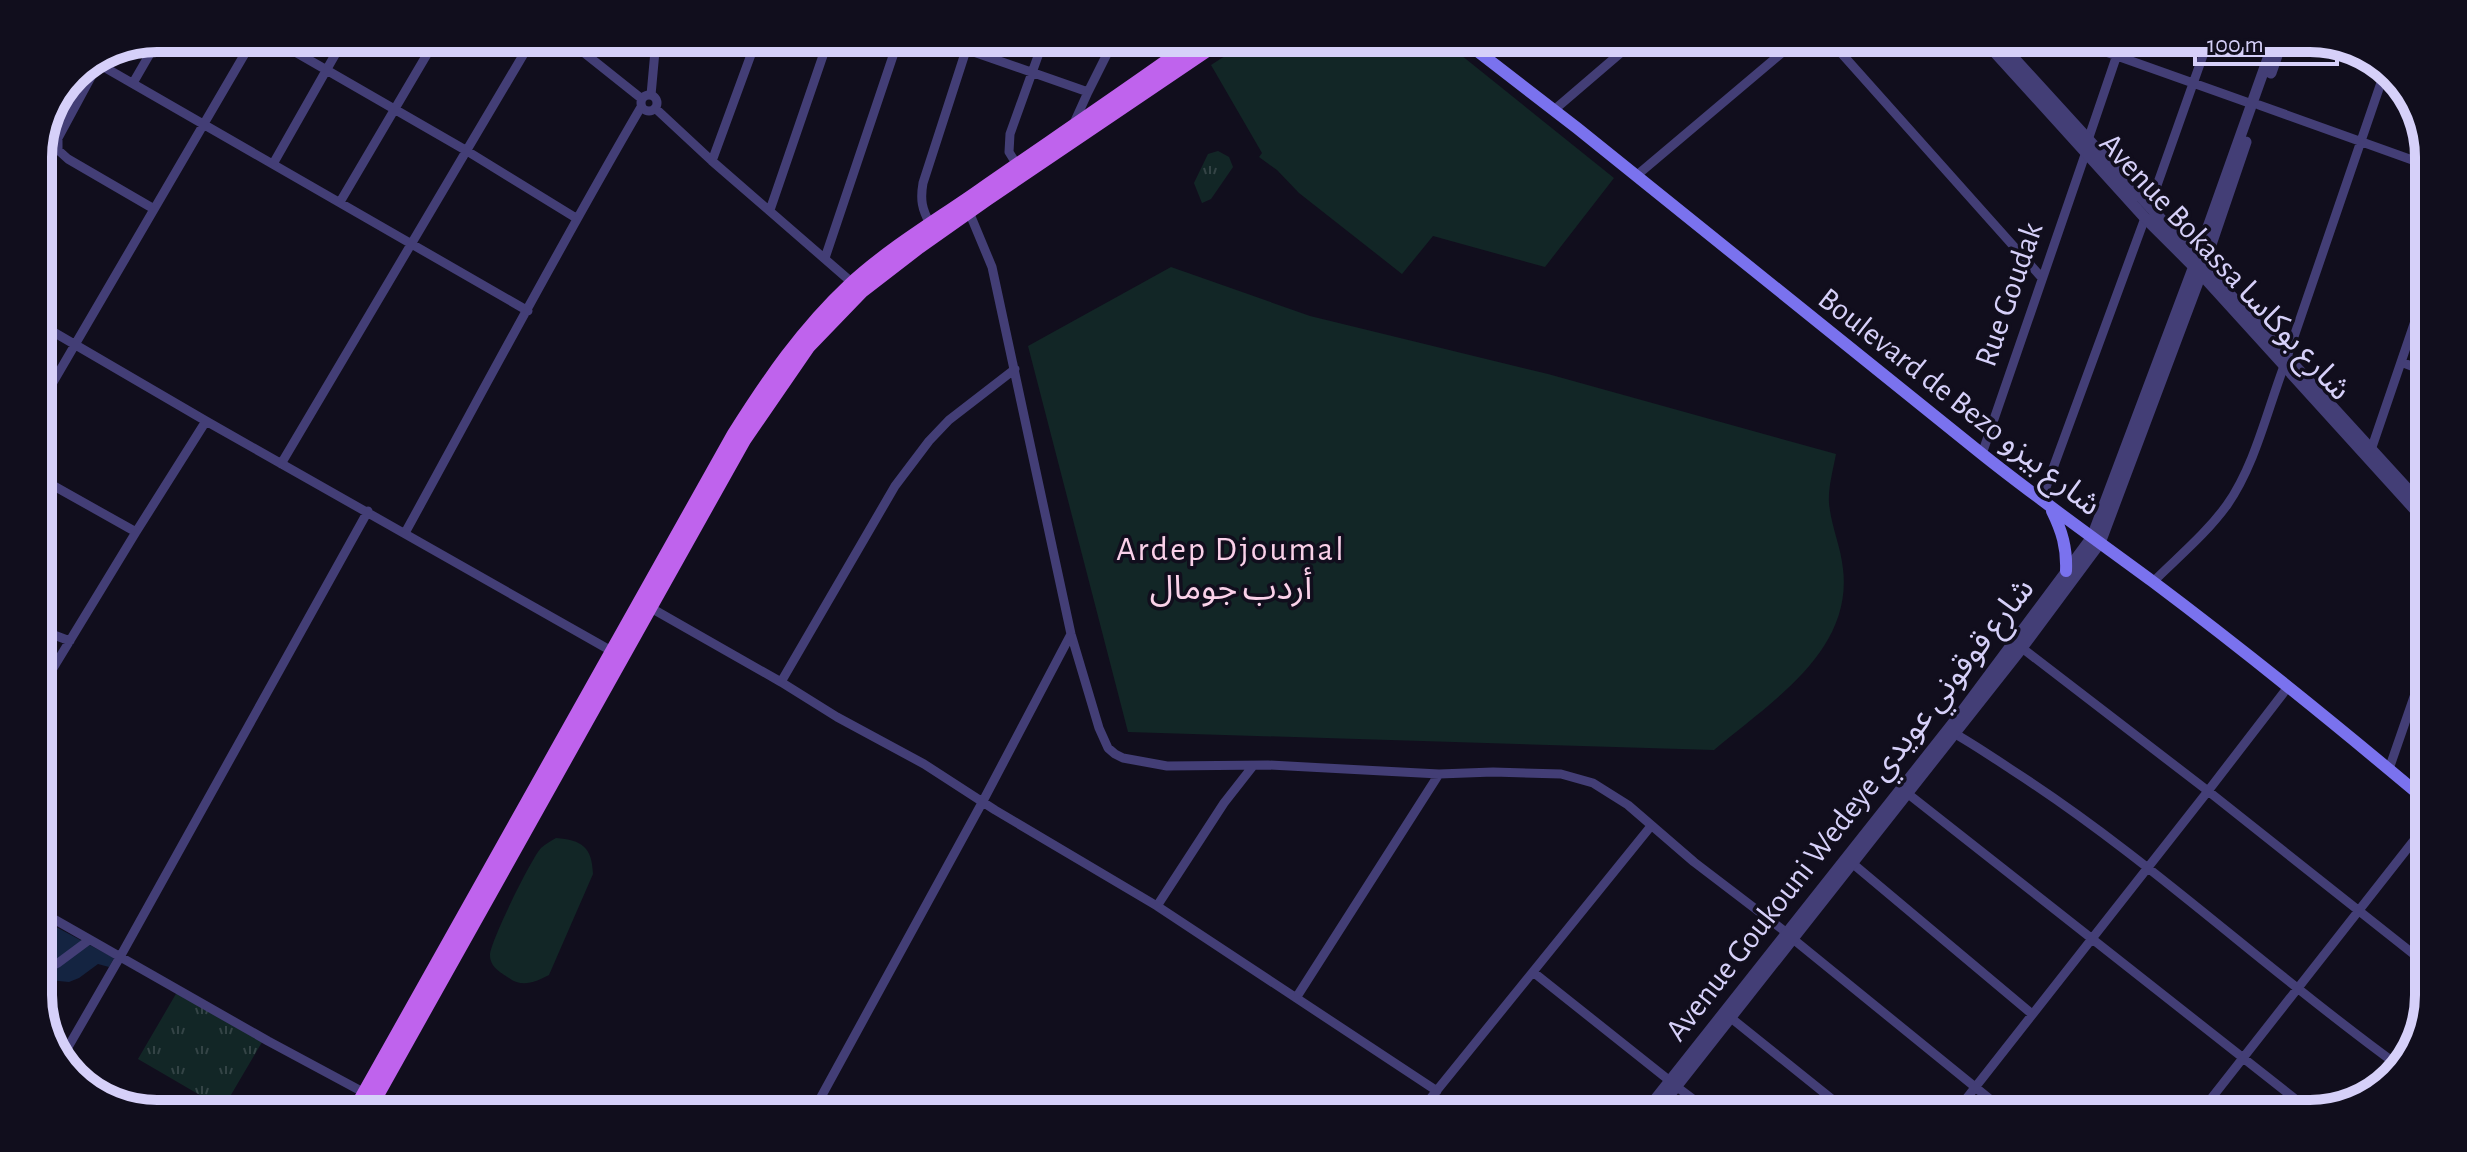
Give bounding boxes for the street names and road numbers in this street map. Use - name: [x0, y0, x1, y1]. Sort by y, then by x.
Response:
- street label: Avenue Bokassa شارع بوكاسا: [2088, 127, 2357, 411]
- street label: Rue Goudak: [1969, 218, 2049, 370]
- street label: Boulevard de Bezo شارع بيزو: [1808, 282, 2106, 527]
- street label: Avenue Goukouni Wedeye شارع قوقوني عويدي: [1660, 572, 2046, 1051]

